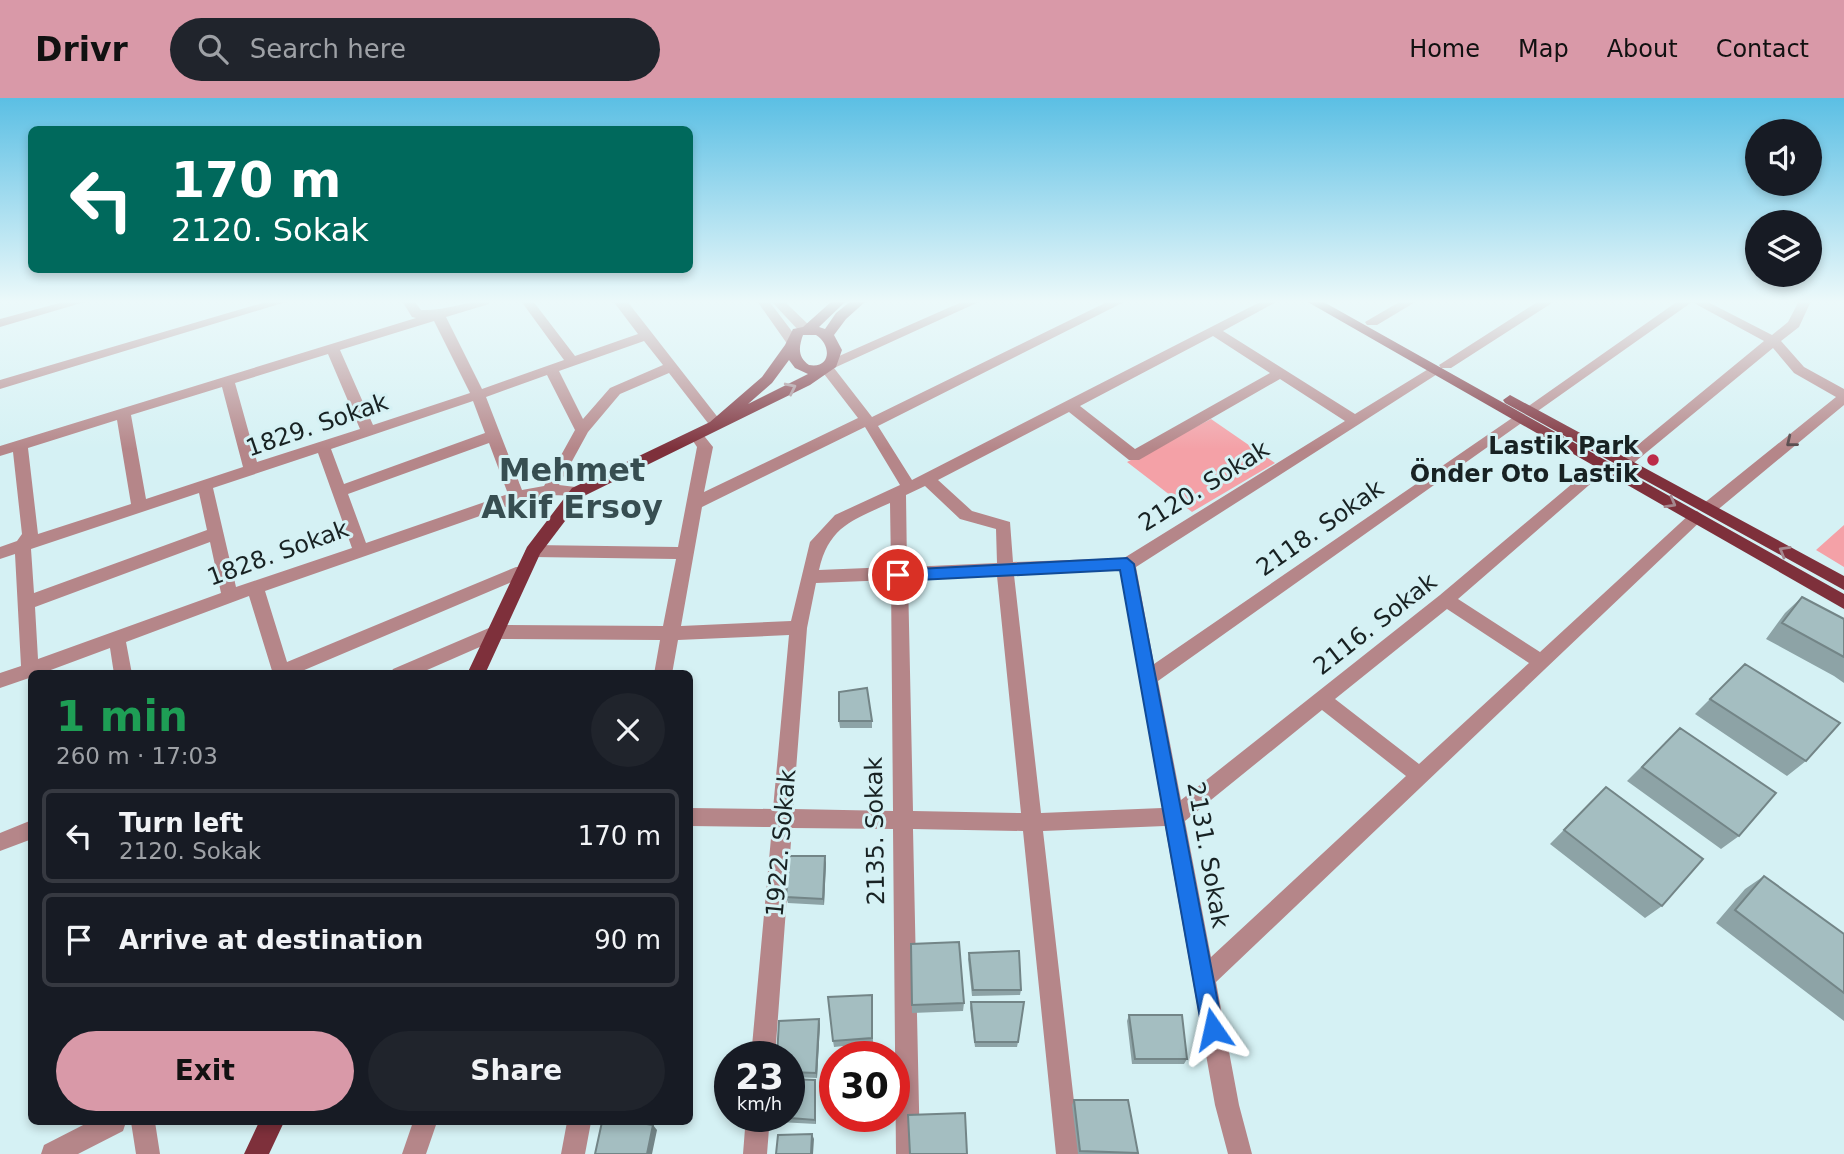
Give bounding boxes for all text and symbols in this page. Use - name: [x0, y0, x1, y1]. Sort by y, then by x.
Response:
- search box: [170, 18, 660, 81]
- text: Drivr: [35, 30, 128, 69]
- icon: search: [194, 30, 232, 68]
- text: Search here: [250, 34, 406, 64]
- text: Home: [1409, 35, 1480, 63]
- text: Map: [1518, 35, 1569, 63]
- text: About: [1607, 35, 1678, 63]
- text: Contact: [1716, 35, 1809, 63]
- map controls: [1745, 119, 1822, 287]
- button: sound: [1745, 119, 1822, 196]
- text: 170 m: [171, 152, 341, 209]
- icon: left: [56, 154, 147, 245]
- button: layers: [1745, 210, 1822, 287]
- text: 2120. Sokak: [171, 211, 369, 249]
- one-way arrow: [784, 382, 796, 396]
- street label: 1829. Sokak: [242, 388, 392, 462]
- place label: Lastik Park Önder Oto Lastik: [1410, 432, 1640, 488]
- one-way arrow: [1787, 433, 1799, 446]
- street label: 2120. Sokak: [1134, 435, 1274, 537]
- district label: Mehmet Akif Ersoy: [481, 451, 663, 526]
- marker: Lastik Park Önder Oto Lastik: [1645, 452, 1661, 468]
- street label: 2118. Sokak: [1251, 474, 1389, 582]
- one-way arrow: [1664, 495, 1676, 509]
- street label: 1828. Sokak: [204, 514, 353, 592]
- pin: [868, 545, 928, 605]
- one-way arrow: [1779, 546, 1792, 559]
- icon: arrive: [879, 556, 917, 594]
- street label: 2116. Sokak: [1308, 567, 1442, 681]
- text: 1 min: [56, 692, 188, 741]
- button: close: [591, 693, 665, 767]
- text: 260 m · 17:03: [56, 743, 218, 769]
- street label: 2135. Sokak: [860, 757, 890, 905]
- street label: 1922. Sokak: [761, 768, 801, 918]
- street label: 2131. Sokak: [1181, 780, 1235, 931]
- text: Turn left: [119, 808, 243, 838]
- icon: left: [60, 817, 98, 855]
- text: 170 m: [578, 821, 661, 851]
- text: 2120. Sokak: [119, 838, 261, 864]
- icon: arrive: [60, 921, 98, 959]
- text: Arrive at destination: [119, 925, 423, 955]
- text: 90 m: [594, 925, 661, 955]
- position arrow: [1176, 992, 1250, 1066]
- button: Exit: [56, 1031, 354, 1111]
- button: Share: [368, 1031, 665, 1111]
- speed limit sign: 30: [819, 1041, 910, 1132]
- text: 23: [735, 1057, 784, 1097]
- text: km/h: [737, 1093, 782, 1114]

